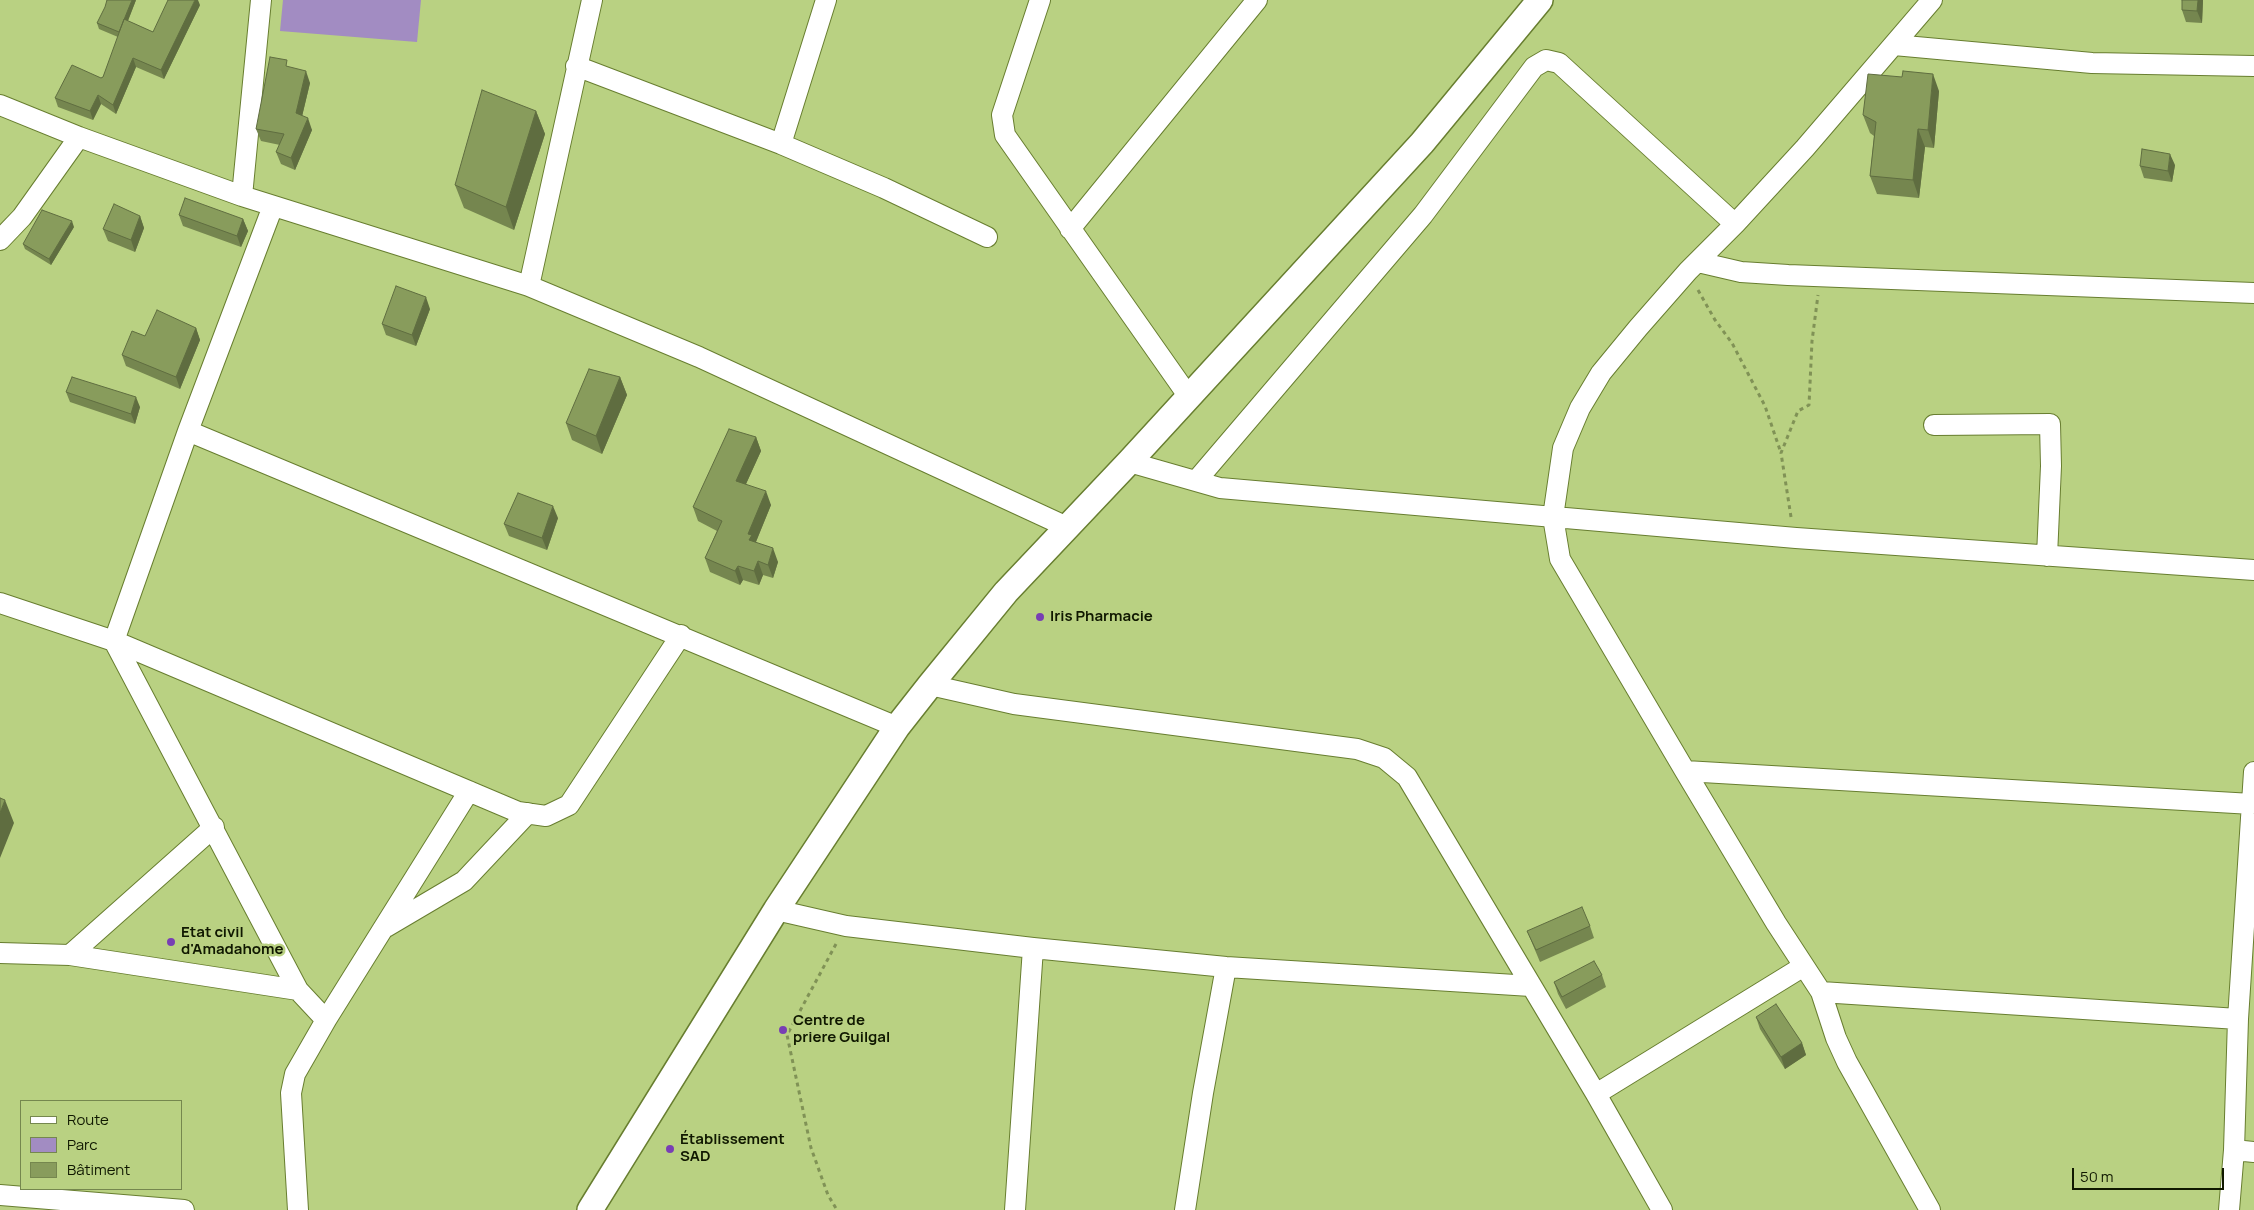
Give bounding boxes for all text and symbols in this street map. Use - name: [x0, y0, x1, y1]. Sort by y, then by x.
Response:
- place label: Iris Pharmacie: [1050, 608, 1153, 626]
- marker: Iris Pharmacie: [1034, 611, 1046, 623]
- place label: Etat civil d'Amadahome: [181, 924, 283, 959]
- marker: Etat civil d'Amadahome: [165, 936, 177, 948]
- place label: Centre de priere Guilgal: [793, 1012, 890, 1047]
- marker: Centre de priere Guilgal: [777, 1024, 789, 1036]
- legend: [20, 1100, 182, 1190]
- text: Route: [67, 1109, 109, 1130]
- place label: Établissement SAD: [680, 1131, 785, 1166]
- text: Parc: [67, 1134, 98, 1155]
- marker: Établissement SAD: [664, 1143, 676, 1155]
- scale bar: [2074, 1158, 2226, 1190]
- text: Bâtiment: [67, 1159, 130, 1180]
- text: 50 m: [2080, 1166, 2114, 1187]

